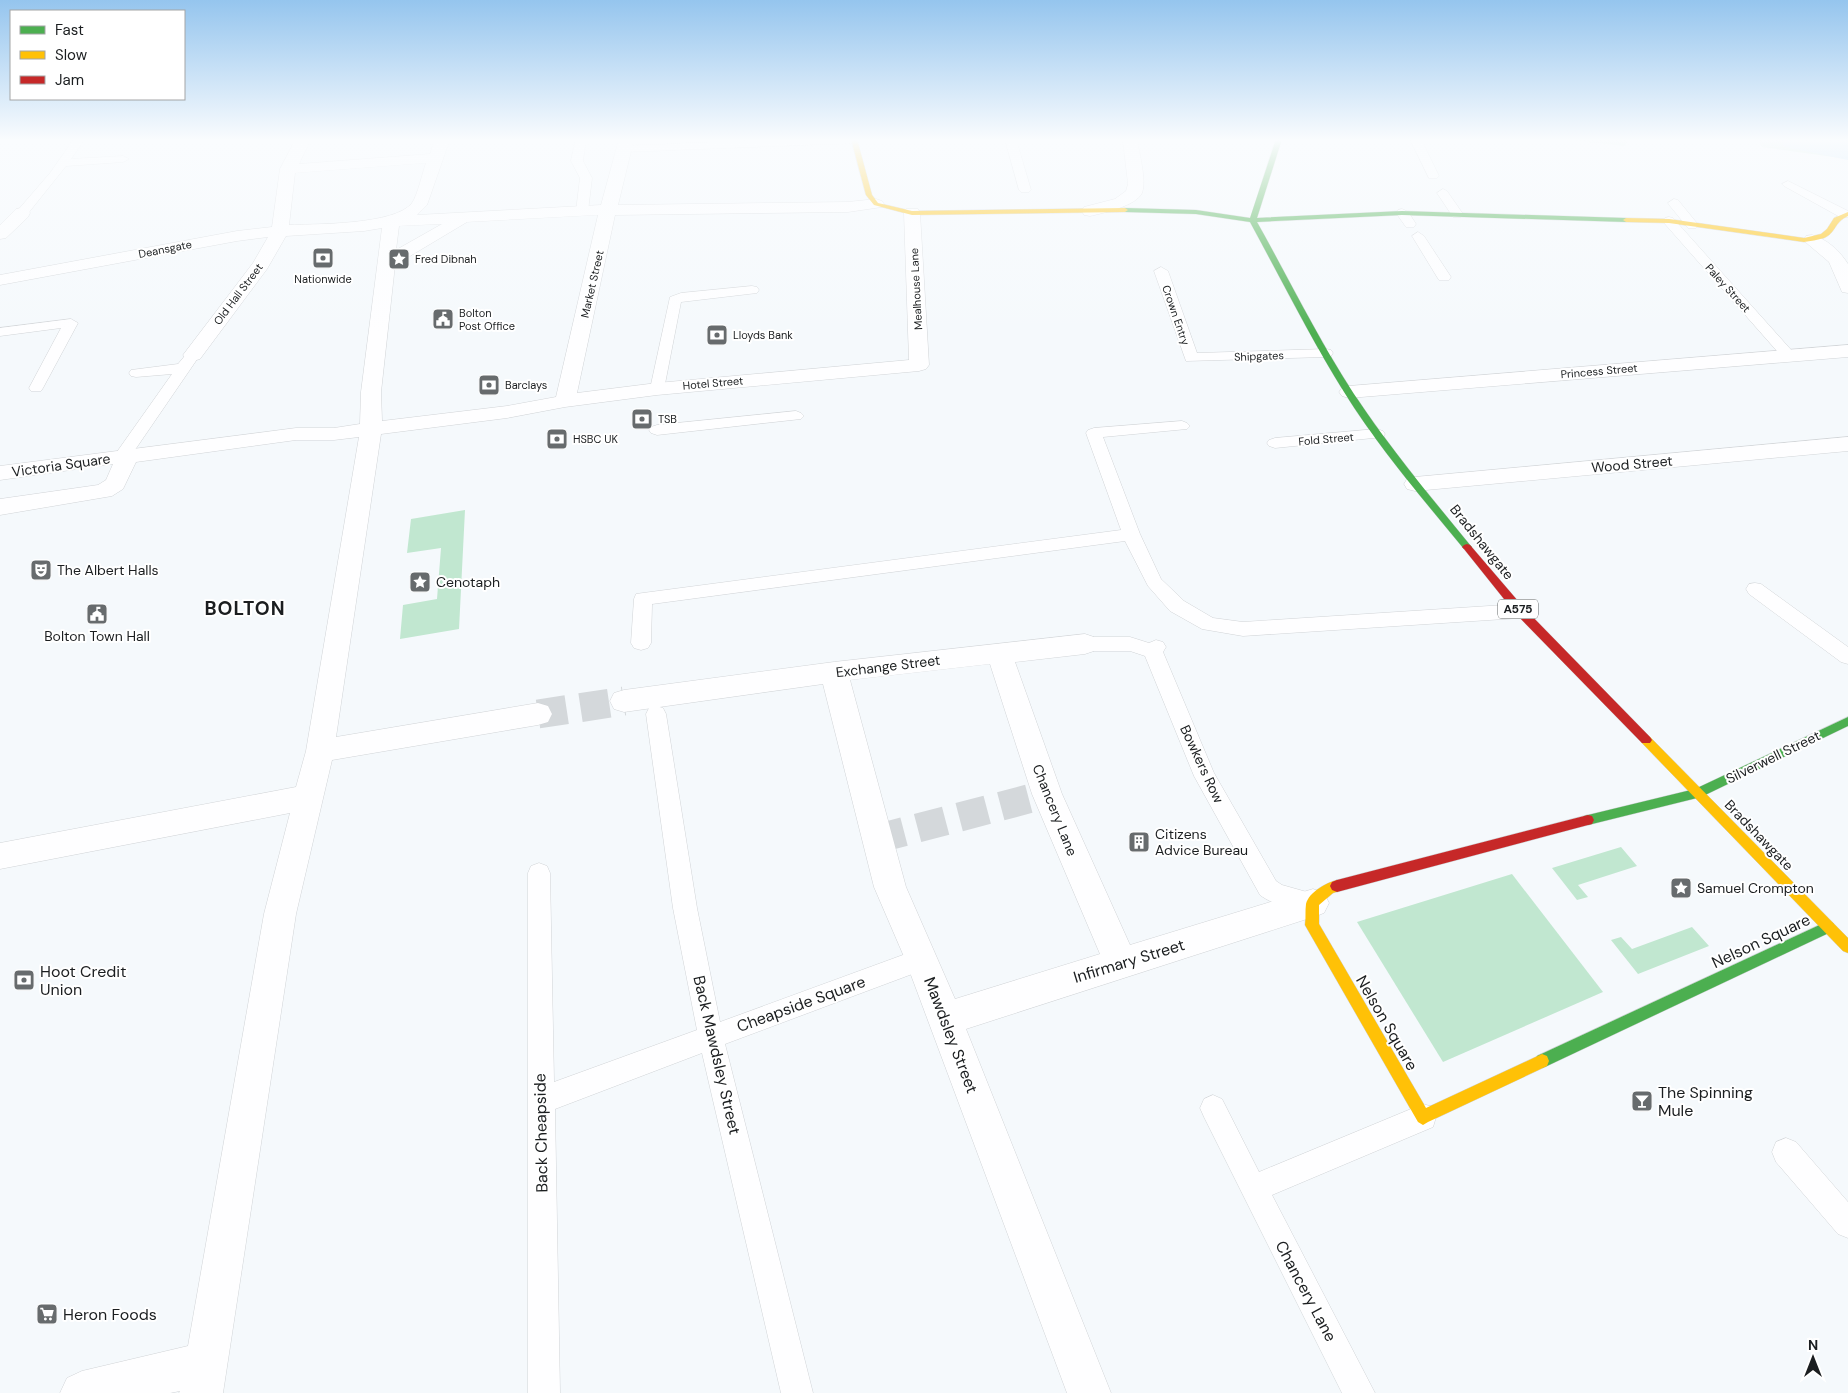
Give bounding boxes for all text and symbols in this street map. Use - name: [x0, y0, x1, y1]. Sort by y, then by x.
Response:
- legend: [10, 10, 185, 100]
- text: Fast: [55, 20, 84, 40]
- text: Slow: [55, 45, 88, 65]
- text: Jam: [55, 70, 84, 90]
- street label: Deansgate: [137, 237, 193, 261]
- bank icon: Nationwide: [311, 246, 335, 270]
- place icon: Fred Dibnah: [387, 247, 411, 271]
- street label: Mealhouse Lane: [907, 248, 925, 330]
- street label: Market Street: [577, 249, 607, 319]
- place label: Fred Dibnah: [415, 252, 477, 266]
- street label: Old Hall Street: [210, 261, 266, 327]
- street label: Paley Street: [1702, 261, 1754, 315]
- place label: Nationwide: [294, 272, 352, 286]
- street label: Crown Entry: [1159, 283, 1193, 347]
- place label: Bolton Post Office: [459, 306, 515, 333]
- public building icon: Bolton Post Office: [431, 307, 455, 331]
- bank icon: Lloyds Bank: [705, 323, 729, 347]
- place label: Lloyds Bank: [733, 328, 793, 342]
- street label: Shipgates: [1234, 348, 1284, 364]
- street label: Princess Street: [1560, 361, 1638, 381]
- bank icon: Barclays: [477, 373, 501, 397]
- street label: Hotel Street: [682, 373, 744, 393]
- place label: Barclays: [505, 378, 547, 392]
- bank icon: TSB: [630, 407, 654, 431]
- place label: TSB: [658, 412, 677, 426]
- bank icon: HSBC UK: [545, 427, 569, 451]
- street label: Fold Street: [1298, 430, 1354, 448]
- place label: HSBC UK: [573, 432, 619, 446]
- street label: Victoria Square: [11, 449, 112, 481]
- street label: Wood Street: [1591, 451, 1673, 477]
- street label: Bradshawgate: [1446, 501, 1518, 583]
- theatre icon: The Albert Halls: [29, 558, 53, 582]
- place label: The Albert Halls: [57, 561, 159, 579]
- place icon: Cenotaph: [408, 570, 432, 594]
- place label: Cenotaph: [436, 573, 500, 591]
- district label: BOLTON: [204, 596, 286, 621]
- road number: A575: [1498, 600, 1538, 618]
- public building icon: Bolton Town Hall: [85, 602, 109, 626]
- place label: Bolton Town Hall: [44, 627, 150, 645]
- street label: Exchange Street: [835, 651, 941, 681]
- street label: Bowkers Row: [1176, 722, 1228, 806]
- street label: Silverwell Street: [1723, 726, 1823, 788]
- street label: Chancery Lane: [1028, 761, 1082, 859]
- street label: Bradshawgate: [1721, 796, 1797, 874]
- place label: Citizens Advice Bureau: [1155, 825, 1248, 859]
- building icon: Citizens Advice Bureau: [1127, 830, 1151, 854]
- place icon: Samuel Crompton: [1669, 876, 1693, 900]
- place label: Samuel Crompton: [1697, 879, 1814, 897]
- street label: Nelson Square: [1708, 909, 1814, 973]
- street label: Infirmary Street: [1071, 934, 1187, 988]
- place label: Hoot Credit Union: [40, 961, 126, 1000]
- bank icon: Hoot Credit Union: [12, 968, 36, 992]
- street label: Cheapside Square: [734, 971, 868, 1037]
- street label: Nelson Square: [1351, 972, 1423, 1074]
- street label: Back Mawdsley Street: [688, 973, 746, 1137]
- street label: Mawdsley Street: [919, 974, 983, 1096]
- street label: Back Cheapside: [529, 1073, 553, 1193]
- place label: The Spinning Mule: [1658, 1082, 1753, 1121]
- bar icon: The Spinning Mule: [1630, 1089, 1654, 1113]
- street label: Chancery Lane: [1271, 1237, 1341, 1345]
- supermarket icon: Heron Foods: [35, 1302, 59, 1326]
- place label: Heron Foods: [63, 1304, 157, 1325]
- north arrow: [1788, 1333, 1838, 1383]
- text: N: [1808, 1336, 1818, 1354]

